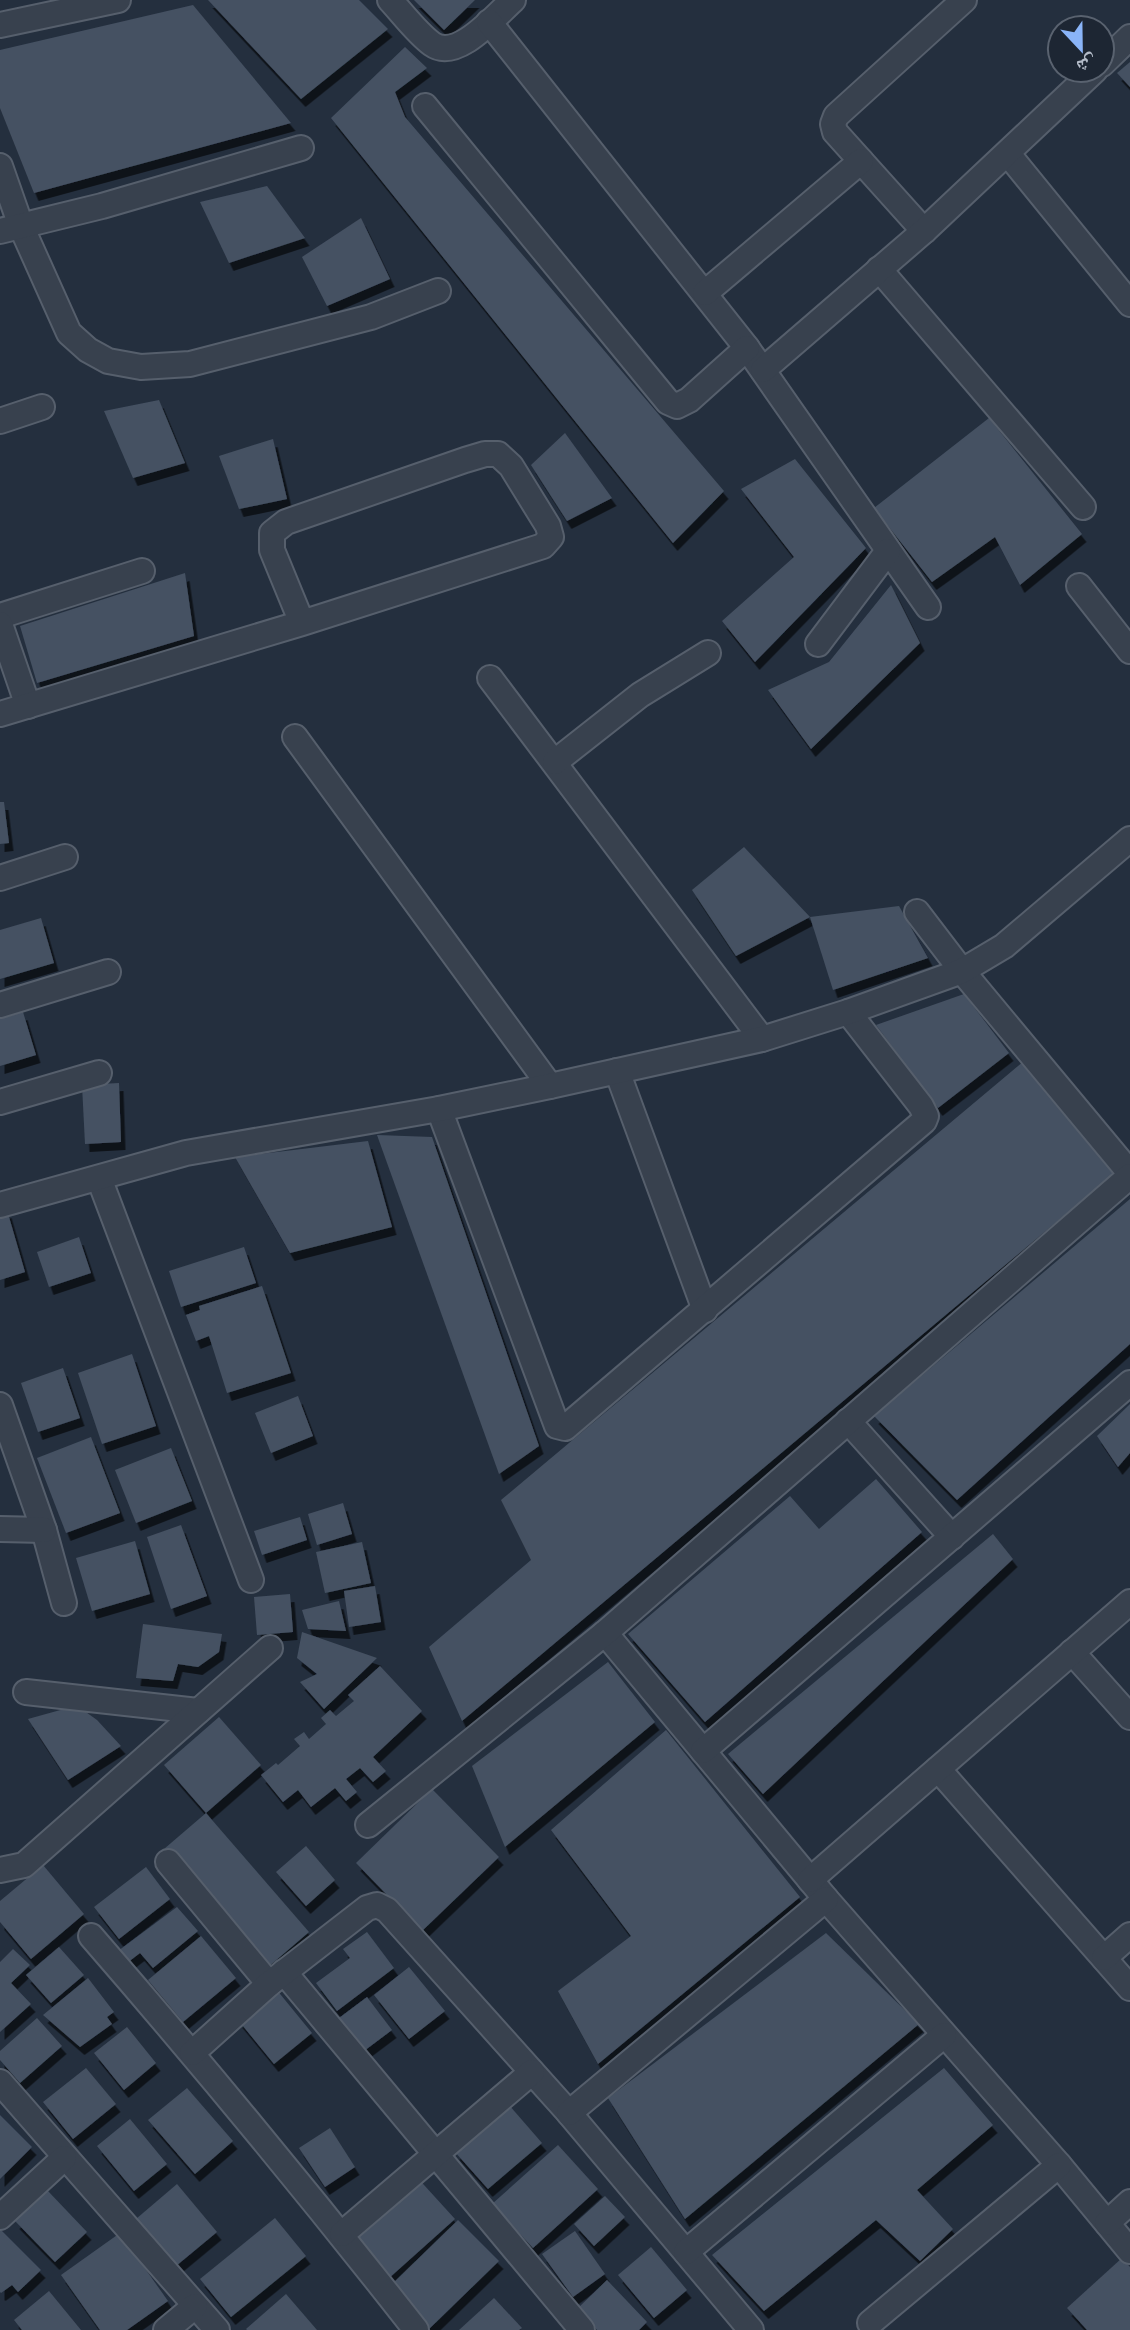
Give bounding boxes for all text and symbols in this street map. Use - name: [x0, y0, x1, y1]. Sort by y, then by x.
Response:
- north arrow: [1046, 14, 1116, 84]
- text: ش: [1073, 48, 1102, 81]

